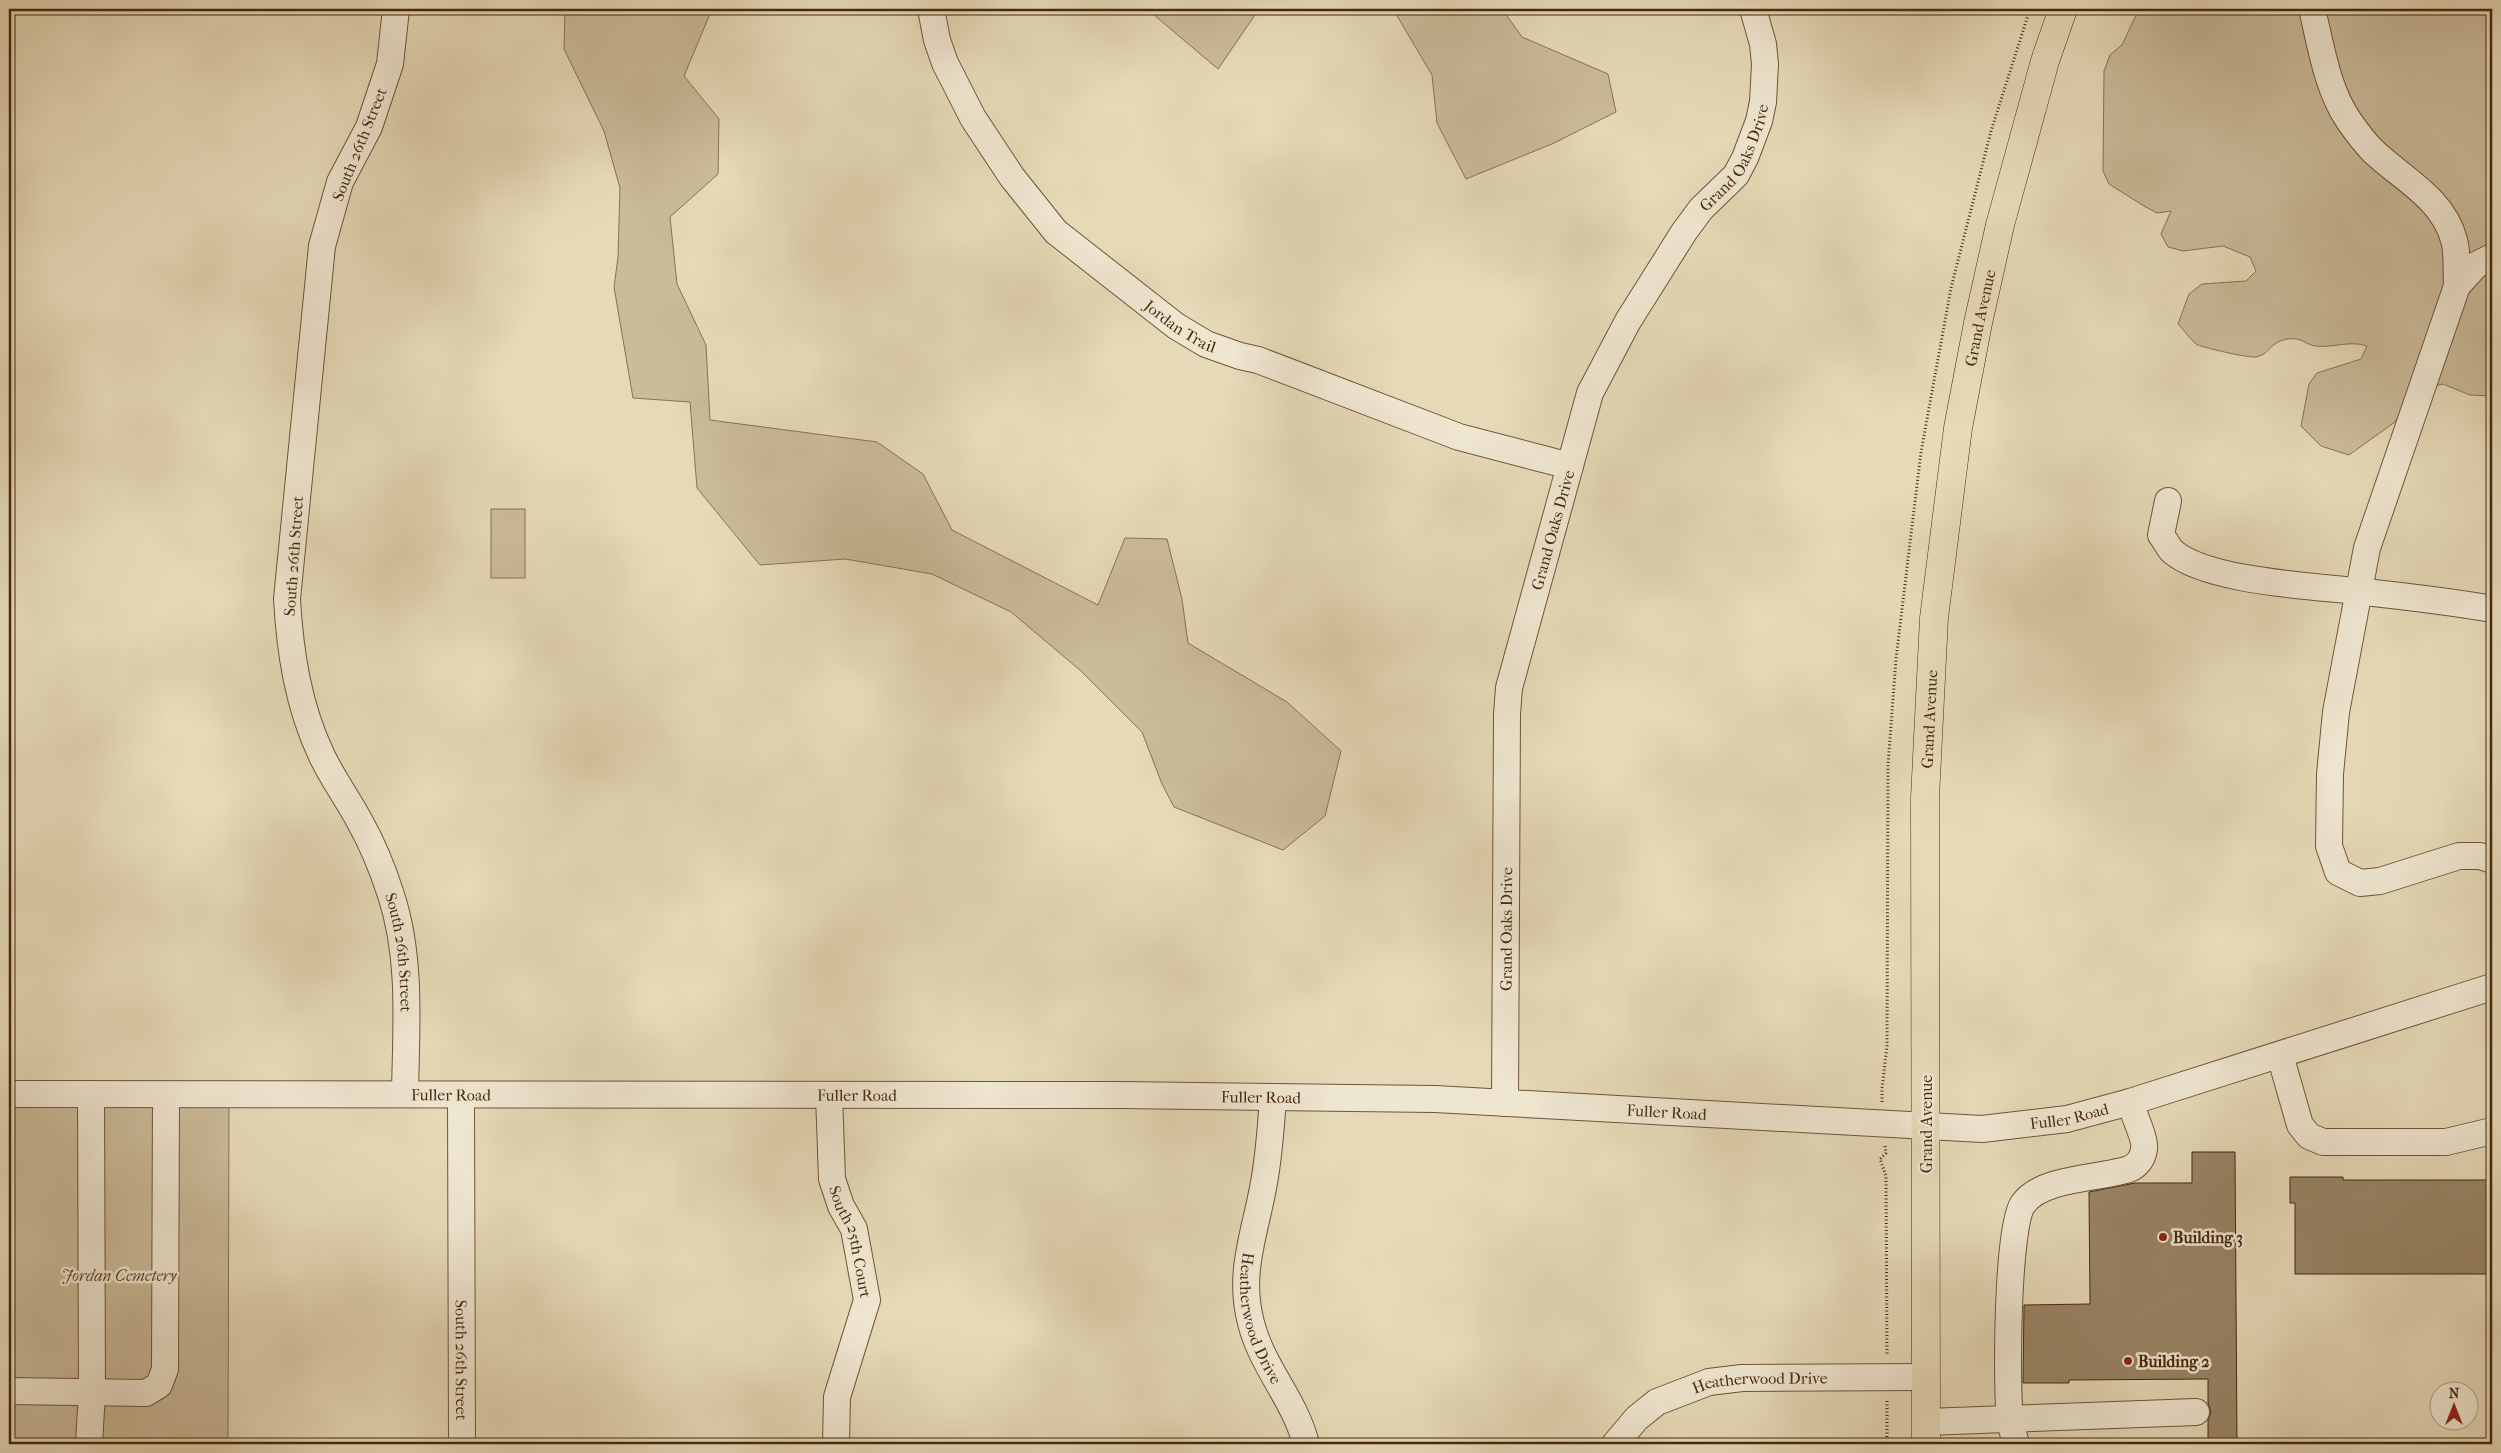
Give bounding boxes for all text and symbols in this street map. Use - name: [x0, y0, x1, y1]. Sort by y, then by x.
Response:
- street label: South 26th Street: [328, 84, 391, 204]
- street label: Grand Oaks Drive: [1695, 102, 1772, 215]
- street label: Grand Avenue: [1961, 268, 2000, 368]
- street label: Jordan Trail: [1139, 295, 1219, 357]
- street label: Grand Oaks Drive: [1527, 468, 1578, 592]
- street label: South 26th Street: [280, 495, 307, 617]
- street label: Grand Avenue: [1917, 669, 1941, 769]
- street label: Grand Oaks Drive: [1497, 867, 1516, 991]
- street label: South 26th Street: [381, 890, 416, 1013]
- street label: Grand Avenue: [1917, 1075, 1936, 1173]
- street label: Fuller Road: [411, 1085, 491, 1104]
- street label: Fuller Road: [817, 1086, 897, 1105]
- street label: Fuller Road: [1221, 1087, 1301, 1107]
- street label: Fuller Road: [2029, 1099, 2111, 1133]
- street label: Fuller Road: [1626, 1101, 1707, 1124]
- street label: South 25th Court: [825, 1183, 875, 1300]
- place label: Building 3: [2173, 1228, 2243, 1248]
- marker: Building 3: [2157, 1231, 2169, 1243]
- street label: Heatherwood Drive: [1236, 1251, 1286, 1388]
- park label: Jordan Cemetery: [61, 1266, 177, 1285]
- street label: South 26th Street: [452, 1300, 471, 1421]
- place label: Building 2: [2138, 1352, 2209, 1372]
- marker: Building 2: [2122, 1355, 2134, 1367]
- street label: Heatherwood Drive: [1689, 1369, 1828, 1398]
- north arrow: [2428, 1380, 2478, 1430]
- text: N: [2449, 1385, 2460, 1402]

